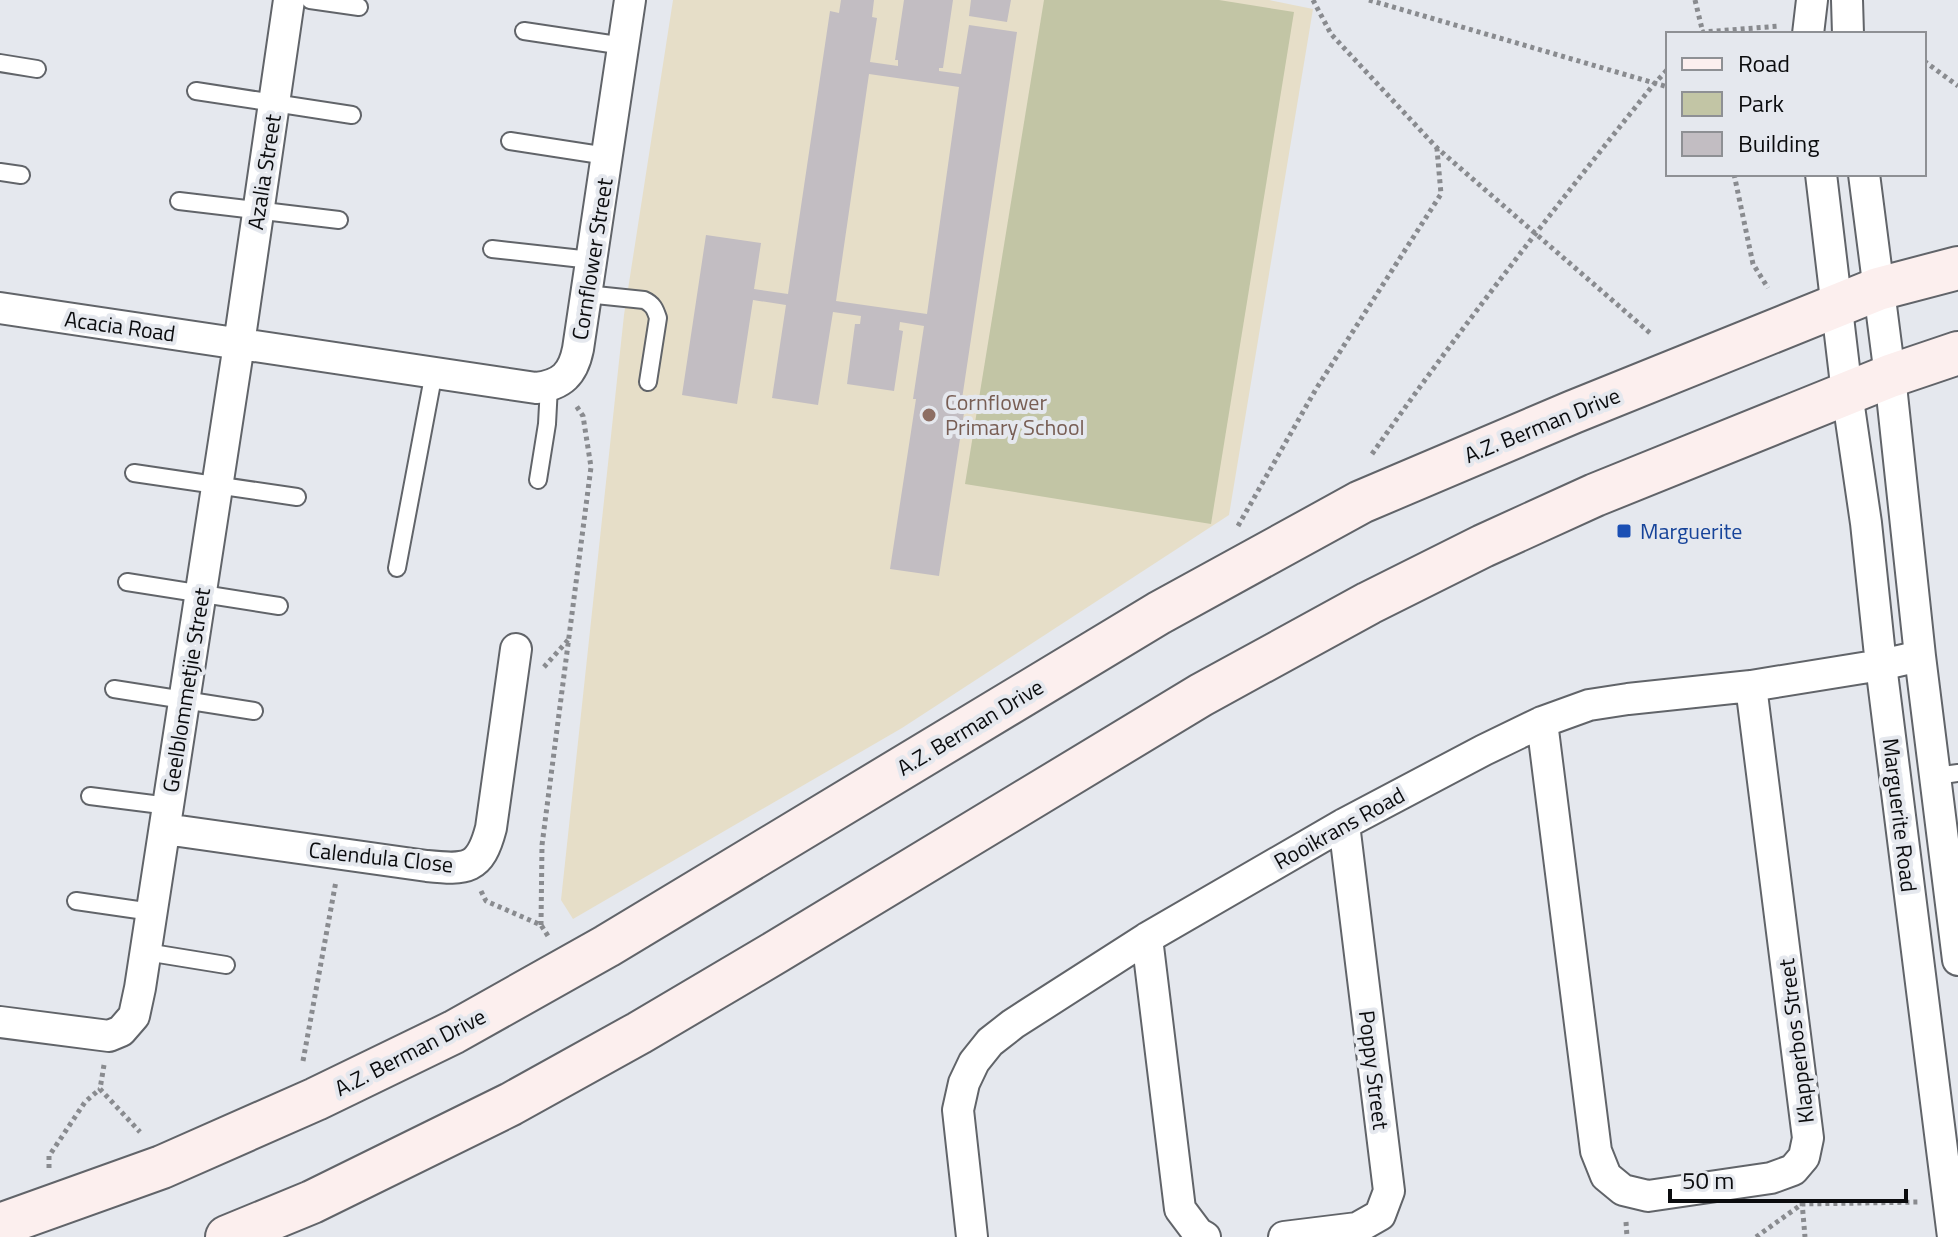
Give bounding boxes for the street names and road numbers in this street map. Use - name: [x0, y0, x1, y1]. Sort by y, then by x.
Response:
- street label: Azalia Street: [238, 111, 290, 232]
- street label: Cornflower Street: [562, 175, 622, 342]
- street label: Acacia Road: [62, 301, 178, 351]
- street label: A.Z. Berman Drive: [1459, 378, 1625, 472]
- street label: Geelblommetjie Street: [153, 585, 219, 795]
- street label: A.Z. Berman Drive: [890, 670, 1050, 784]
- street label: Marguerite Road: [1874, 736, 1926, 894]
- street label: Rooikrans Road: [1267, 778, 1411, 878]
- street label: Calendula Close: [307, 833, 455, 881]
- street label: Klapperbos Street: [1769, 957, 1823, 1125]
- street label: A.Z. Berman Drive: [328, 999, 492, 1105]
- street label: Poppy Street: [1350, 1008, 1398, 1132]

